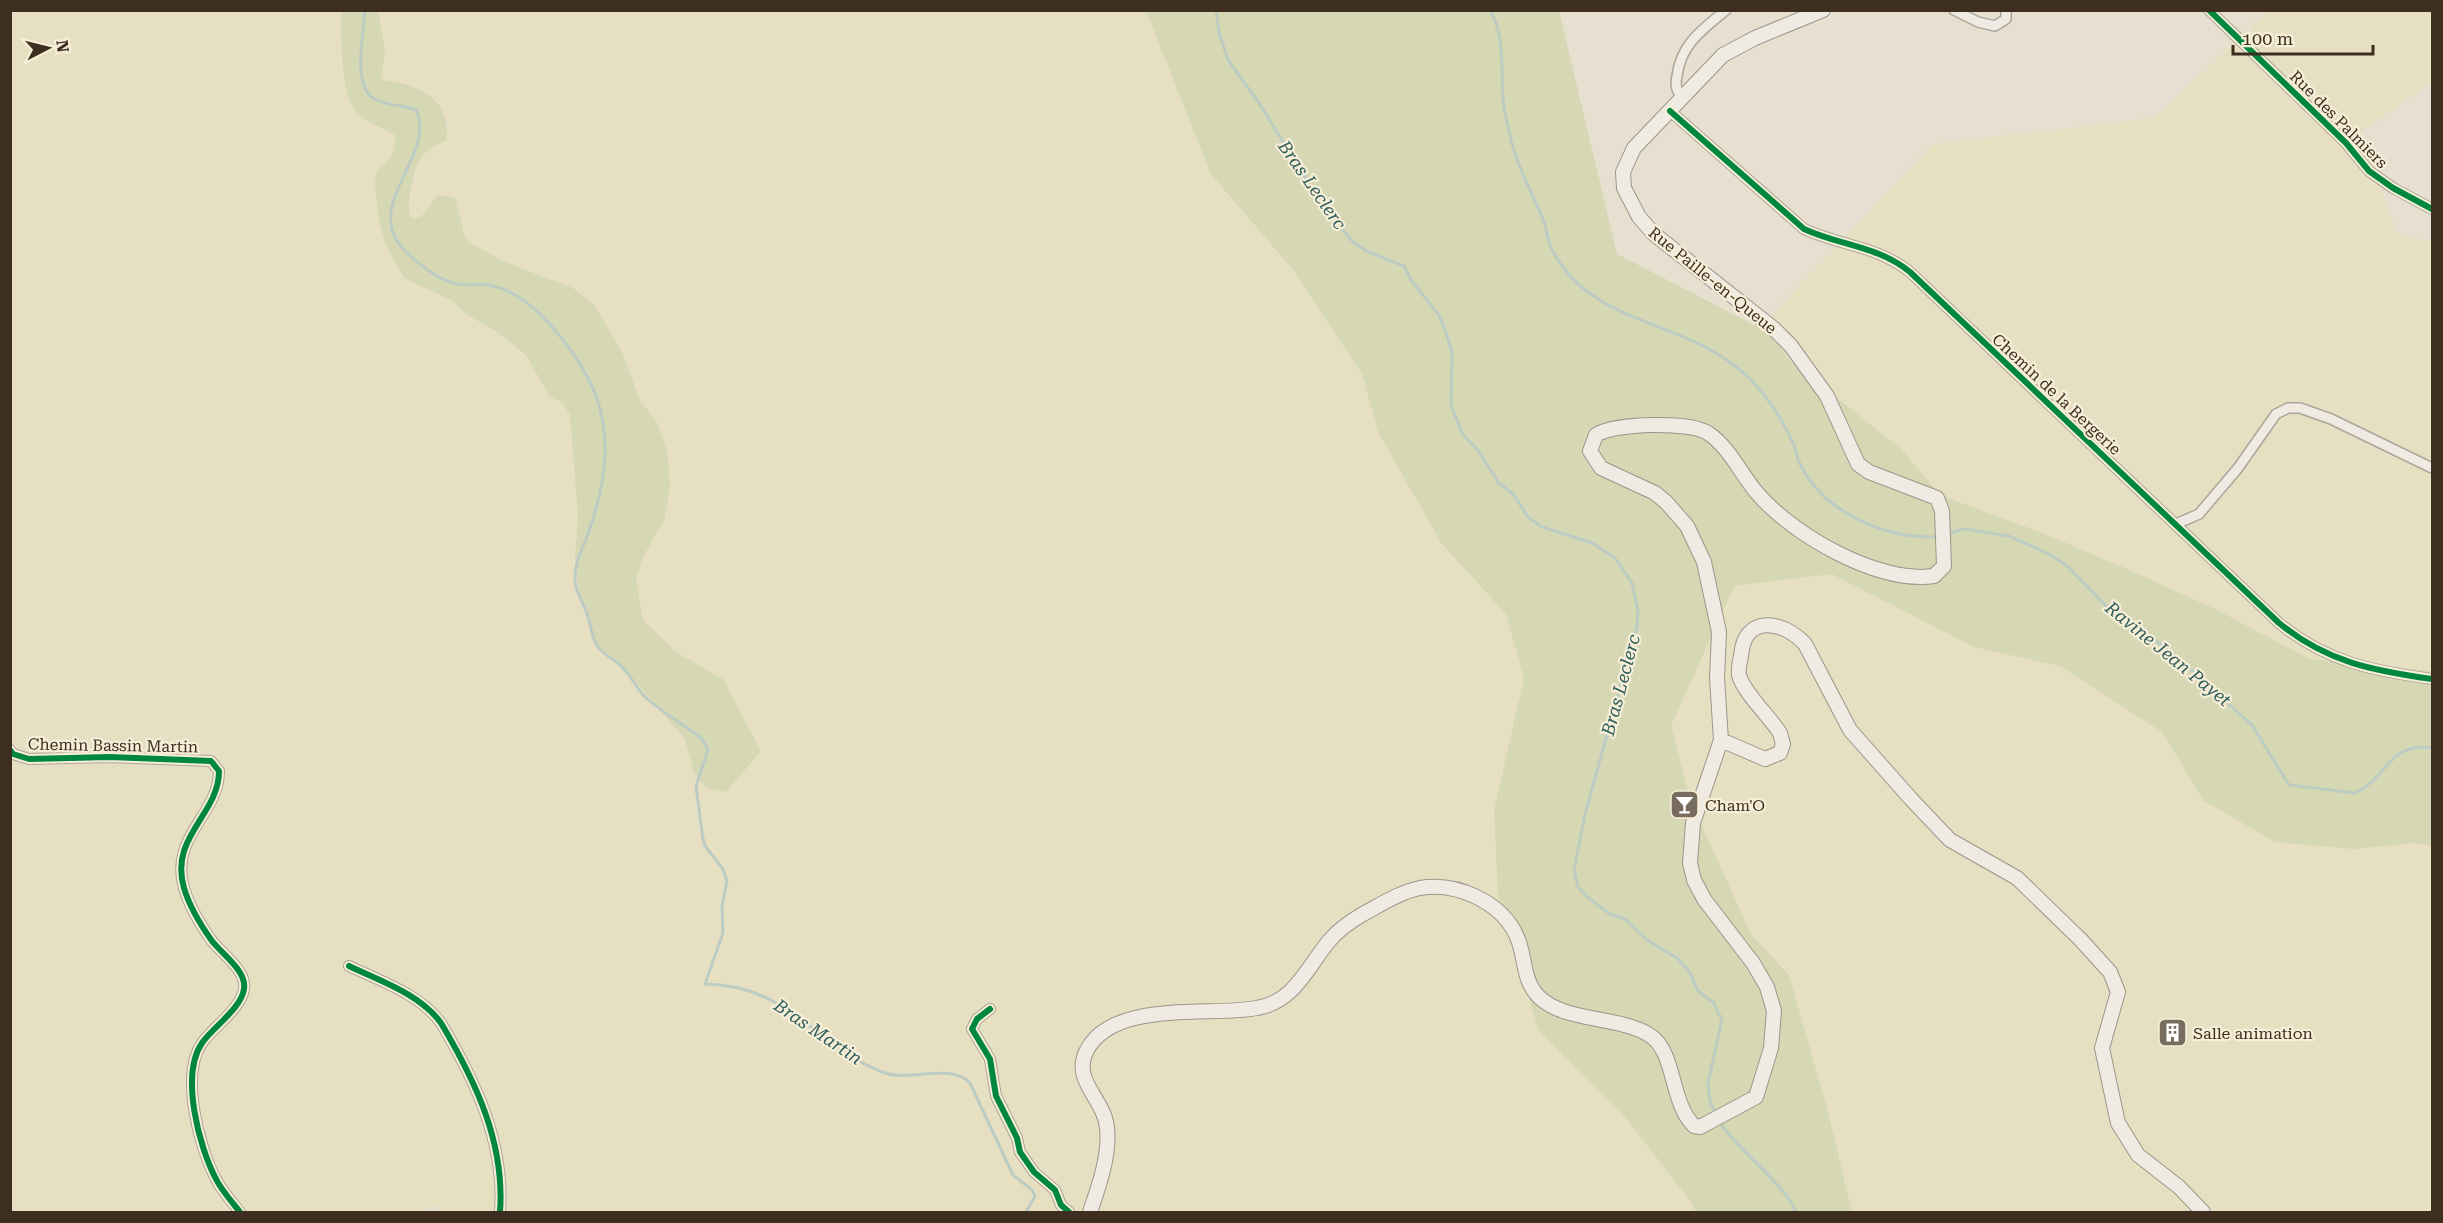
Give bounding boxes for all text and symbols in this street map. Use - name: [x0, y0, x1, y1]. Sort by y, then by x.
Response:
- north arrow: [18, 18, 78, 78]
- scale bar: [2233, 18, 2372, 56]
- text: 100 m: [2242, 28, 2293, 49]
- text: N: [52, 39, 73, 54]
- street label: Rue des Palmiers: [2286, 67, 2392, 172]
- water label: Bras Leclerc: [1273, 135, 1351, 234]
- street label: Rue Paille-en-Queue: [1645, 223, 1781, 338]
- street label: Chemin de la Bergerie: [1988, 330, 2125, 459]
- water label: Ravine Jean Payet: [2101, 596, 2235, 711]
- water label: Bras Leclerc: [1597, 631, 1644, 739]
- street label: Chemin Bassin Martin: [28, 735, 198, 756]
- bar icon: Cham'O: [1668, 789, 1700, 821]
- place label: Cham'O: [1705, 796, 1765, 815]
- water label: Bras Martin: [769, 994, 866, 1069]
- building icon: Salle animation: [2156, 1017, 2188, 1049]
- place label: Salle animation: [2193, 1024, 2313, 1043]

